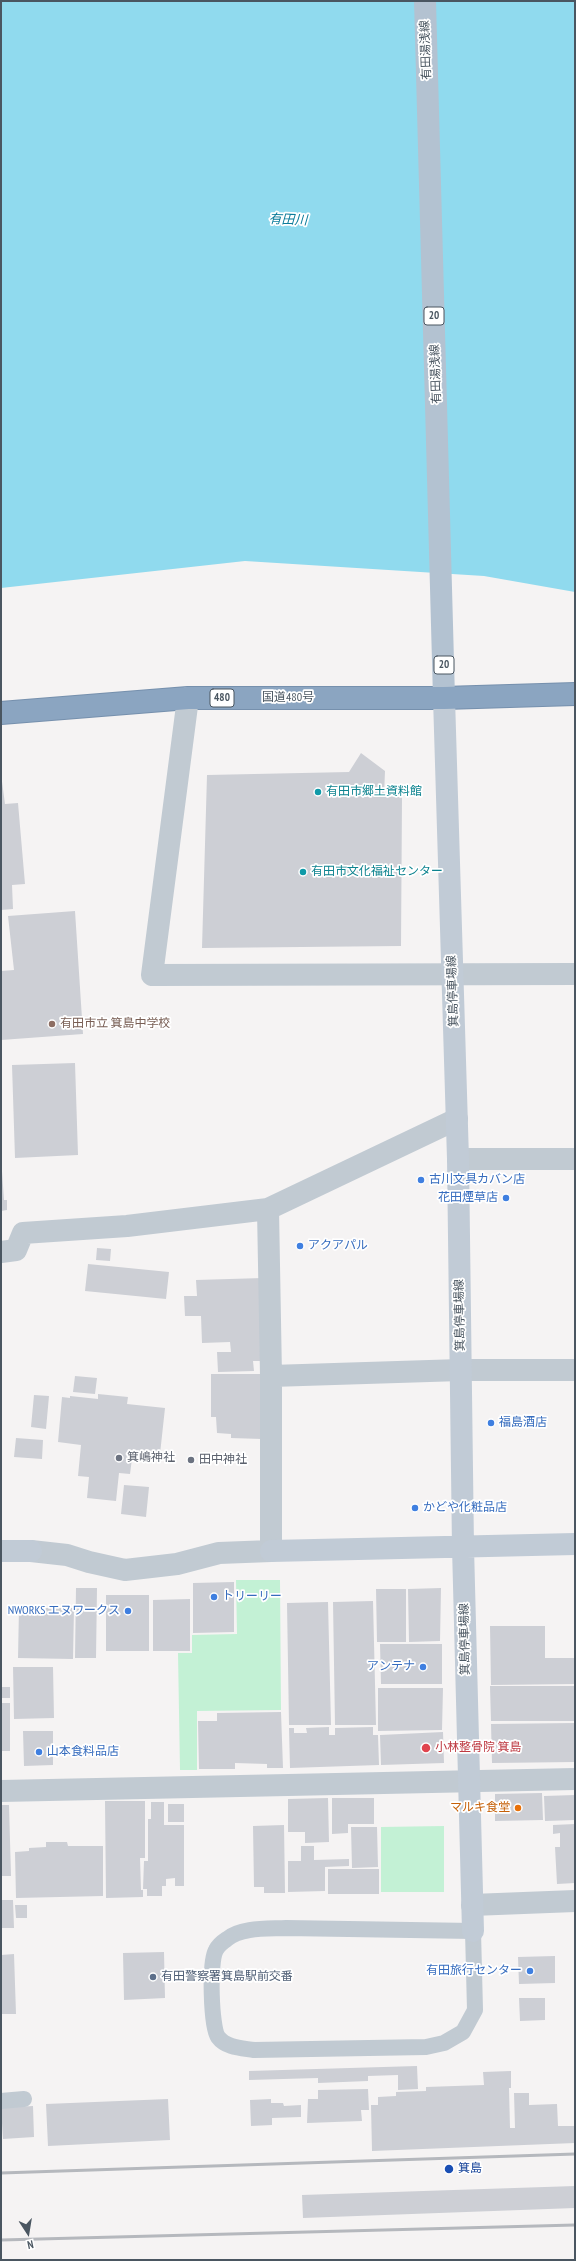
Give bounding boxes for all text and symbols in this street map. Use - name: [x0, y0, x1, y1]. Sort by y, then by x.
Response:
- street label: 有田湯浅線: [418, 20, 434, 80]
- water label: 有田川: [268, 212, 308, 228]
- road number: 20: [424, 307, 444, 325]
- street label: 有田湯浅線: [428, 344, 444, 404]
- road number: 20: [434, 656, 454, 674]
- road number: 480: [210, 689, 234, 707]
- street label: 国道480号: [262, 691, 314, 705]
- place label: 有田市郷土資料館: [326, 785, 422, 799]
- marker: 有田市郷土資料館: [313, 787, 323, 797]
- place label: 有田市文化福祉センター: [311, 865, 443, 879]
- marker: 有田市文化福祉センター: [298, 867, 308, 877]
- street label: 箕島停車場線: [445, 955, 461, 1027]
- place label: 有田市立 箕島中学校: [60, 1017, 171, 1031]
- marker: 有田市立 箕島中学校: [47, 1019, 57, 1029]
- place label: 古川文具カバン店: [429, 1173, 525, 1187]
- marker: 古川文具カバン店: [416, 1175, 426, 1185]
- place label: 花田煙草店: [438, 1191, 498, 1205]
- marker: 花田煙草店: [501, 1193, 511, 1203]
- place label: アクアパル: [308, 1239, 368, 1253]
- marker: アクアパル: [295, 1241, 305, 1251]
- street label: 箕島停車場線: [452, 1279, 468, 1351]
- place label: 福島酒店: [499, 1416, 547, 1430]
- marker: 福島酒店: [486, 1418, 496, 1428]
- place label: 箕嶋神社: [127, 1451, 175, 1465]
- marker: 箕嶋神社: [114, 1453, 124, 1463]
- place label: 田中神社: [199, 1453, 247, 1467]
- marker: 田中神社: [186, 1455, 196, 1465]
- place label: かどや化粧品店: [423, 1501, 507, 1515]
- marker: かどや化粧品店: [410, 1503, 420, 1513]
- place label: トリーリー: [222, 1590, 282, 1604]
- marker: トリーリー: [209, 1592, 219, 1602]
- street label: 箕島停車場線: [457, 1603, 473, 1675]
- place label: NWORKS エヌワークス: [8, 1604, 120, 1618]
- marker: NWORKS エヌワークス: [123, 1606, 133, 1616]
- place label: アンテナ: [367, 1660, 415, 1674]
- marker: アンテナ: [418, 1662, 428, 1672]
- place label: 小林整骨院 箕島: [435, 1741, 522, 1755]
- marker: 小林整骨院 箕島: [420, 1742, 432, 1754]
- place label: 山本食料品店: [47, 1745, 119, 1759]
- marker: 山本食料品店: [34, 1747, 44, 1757]
- place label: マルキ食堂: [450, 1801, 510, 1815]
- marker: マルキ食堂: [513, 1803, 523, 1813]
- place label: 有田旅行センター: [426, 1964, 522, 1978]
- marker: 有田旅行センター: [525, 1966, 535, 1976]
- place label: 有田警察署箕島駅前交番: [161, 1970, 293, 1984]
- marker: 有田警察署箕島駅前交番: [148, 1972, 158, 1982]
- place label: 箕島: [458, 2162, 482, 2176]
- marker: 箕島: [443, 2163, 455, 2175]
- north arrow: [8, 2213, 48, 2253]
- text: N: [26, 2237, 35, 2252]

